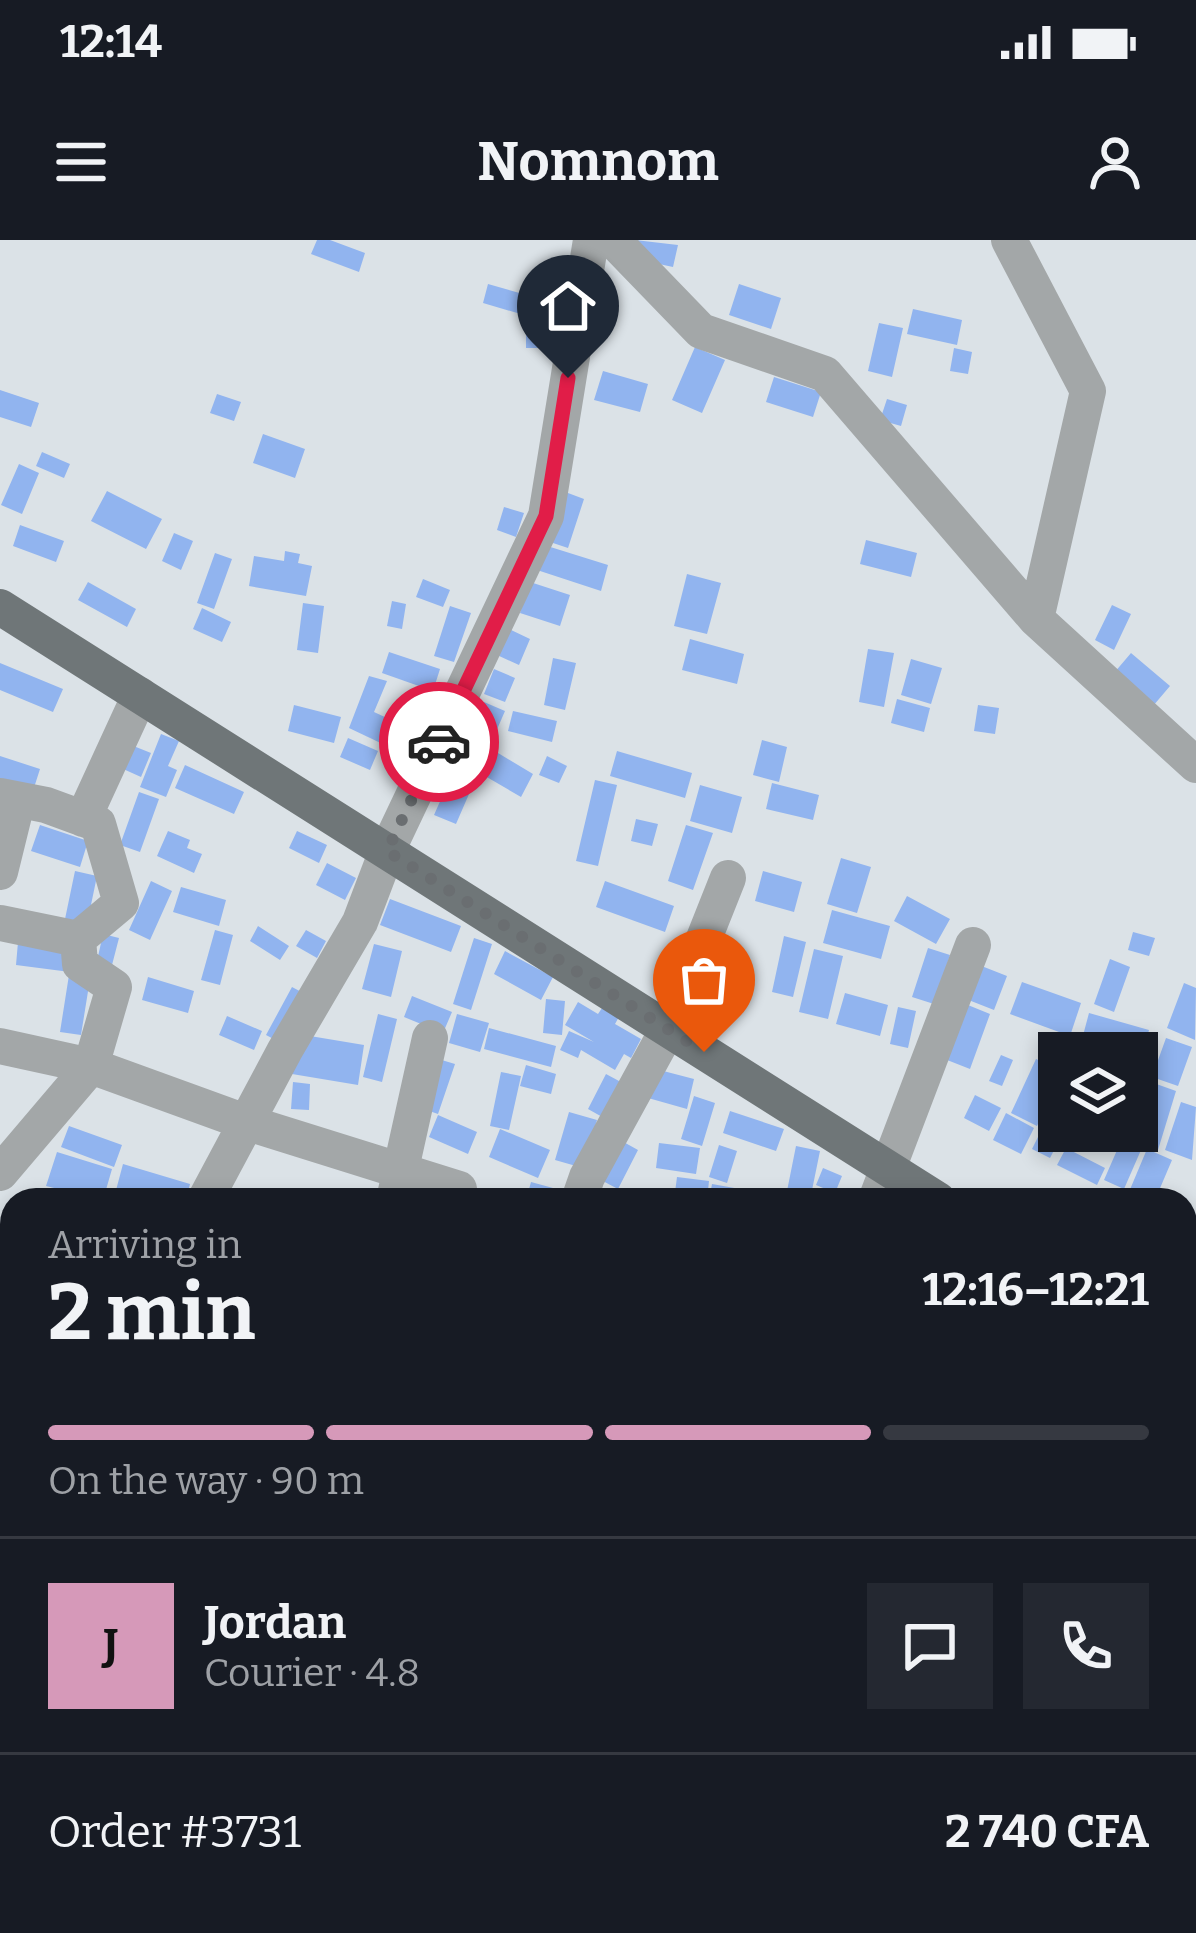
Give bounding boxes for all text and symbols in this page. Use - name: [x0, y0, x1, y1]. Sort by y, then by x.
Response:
- text: 12:14: [60, 15, 162, 69]
- icon: menu: [48, 129, 114, 195]
- icon: person: [1082, 129, 1148, 195]
- text: Nomnom: [477, 130, 719, 194]
- pin: [517, 255, 619, 378]
- icon: home: [535, 273, 601, 339]
- courier: [379, 682, 499, 802]
- icon: car: [406, 709, 472, 775]
- pin: [653, 929, 755, 1052]
- icon: bag: [671, 947, 737, 1013]
- map controls: [1038, 1032, 1158, 1152]
- button: layers: [1038, 1032, 1158, 1152]
- text: Arriving in: [48, 1222, 242, 1268]
- text: 12:16–12:21: [922, 1263, 1149, 1317]
- text: 2 min: [48, 1266, 255, 1360]
- text: On the way · 90 m: [48, 1458, 364, 1504]
- button: chat: [867, 1583, 993, 1709]
- button: phone: [1023, 1583, 1149, 1709]
- text: Jordan: [204, 1596, 346, 1650]
- text: J: [103, 1619, 119, 1673]
- text: Courier · 4.8: [204, 1650, 420, 1696]
- text: Order #3731: [48, 1805, 301, 1859]
- text: 2 740 CFA: [945, 1805, 1149, 1859]

